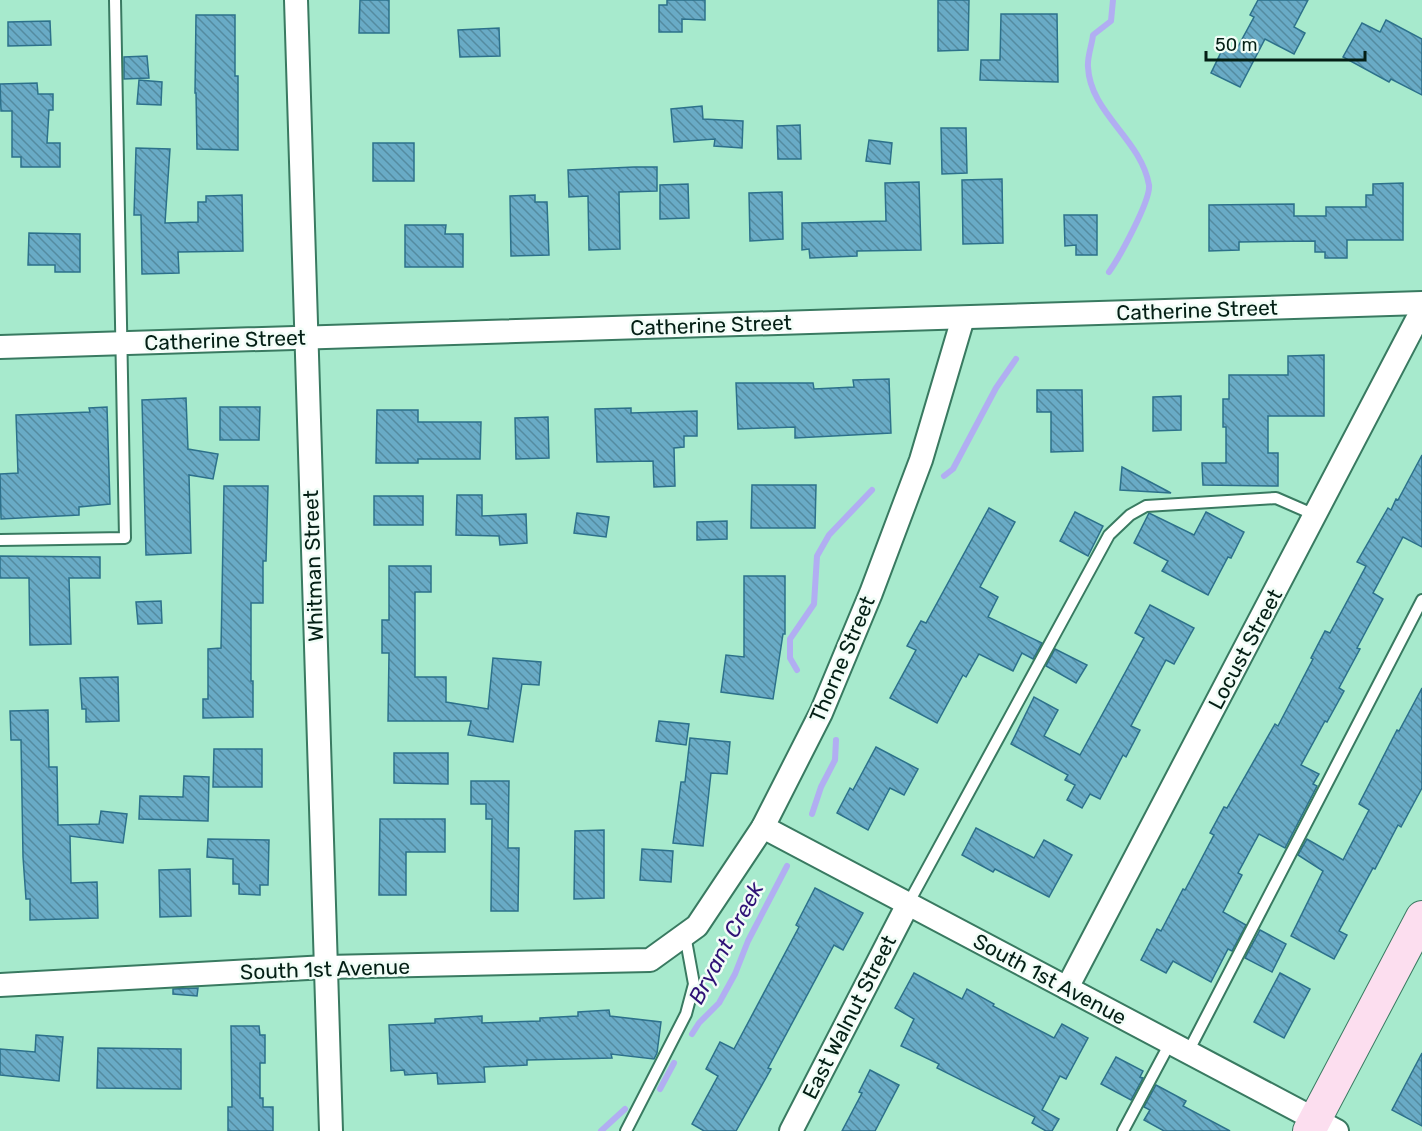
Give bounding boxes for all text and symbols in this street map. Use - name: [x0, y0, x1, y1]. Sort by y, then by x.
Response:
- scale bar: [1206, 24, 1365, 62]
- text: 50 m: [1215, 34, 1258, 56]
- street label: Catherine Street: [1116, 295, 1278, 325]
- street label: Catherine Street: [630, 310, 792, 340]
- street label: Catherine Street: [144, 325, 306, 355]
- street label: Whitman Street: [298, 490, 328, 642]
- street label: Locust Street: [1203, 585, 1287, 713]
- street label: Thorne Street: [804, 592, 880, 726]
- water label: Bryant Creek: [683, 877, 770, 1009]
- street label: South 1st Avenue: [969, 928, 1131, 1030]
- street label: East Walnut Street: [797, 931, 901, 1103]
- street label: South 1st Avenue: [240, 954, 410, 984]

